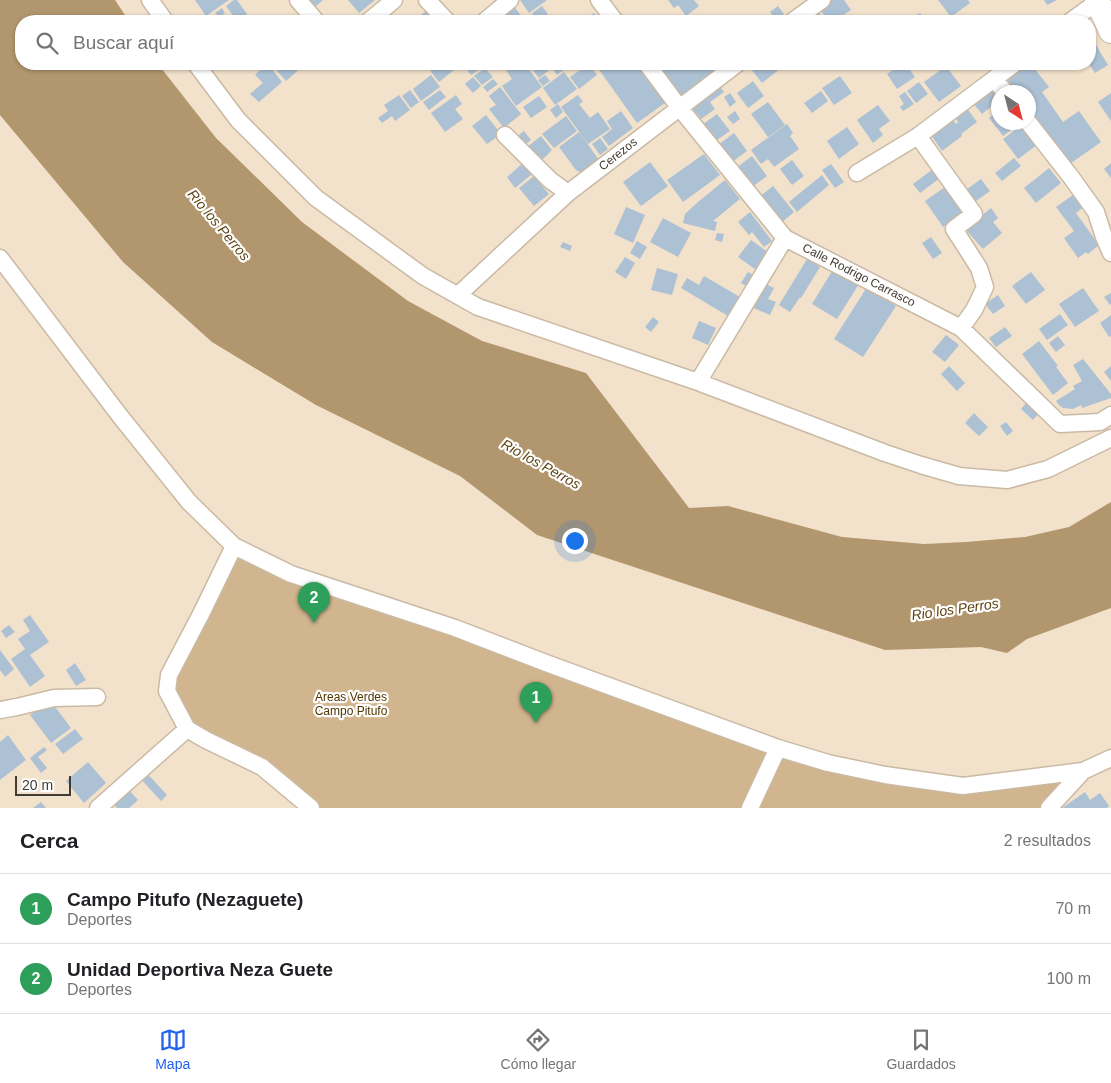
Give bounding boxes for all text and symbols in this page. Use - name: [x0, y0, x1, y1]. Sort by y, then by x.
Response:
- search box: [15, 15, 1096, 70]
- icon: search: [33, 29, 61, 57]
- text: Buscar aquí: [73, 32, 174, 53]
- north arrow: [991, 85, 1036, 130]
- street label: Cerezos: [596, 135, 640, 173]
- water label: Rio los Perros: [185, 186, 253, 264]
- street label: Calle Rodrigo Carrasco: [800, 240, 918, 310]
- water label: Rio los Perros: [499, 436, 583, 492]
- your location: [562, 528, 588, 554]
- pin: 2: [298, 582, 330, 623]
- water label: Rio los Perros: [910, 595, 1000, 623]
- pin: 1: [520, 682, 552, 723]
- park label: Areas Verdes Campo Pitufo: [315, 690, 388, 718]
- scale bar: [15, 773, 71, 796]
- text: 20 m: [22, 777, 53, 793]
- text: Cerca: [20, 829, 78, 852]
- text: 2 resultados: [1004, 832, 1091, 849]
- text: Campo Pitufo (Nezaguete): [67, 889, 303, 910]
- text: 1: [32, 900, 40, 917]
- text: 70 m: [1055, 900, 1091, 917]
- text: Deportes: [67, 911, 132, 928]
- text: Unidad Deportiva Neza Guete: [67, 959, 333, 980]
- text: 2: [32, 970, 40, 987]
- text: 100 m: [1047, 970, 1091, 987]
- text: Deportes: [67, 981, 132, 998]
- tab: Mapa: [155, 1026, 190, 1072]
- tab: Cómo llegar: [501, 1026, 576, 1072]
- tab: Guardados: [886, 1026, 956, 1072]

